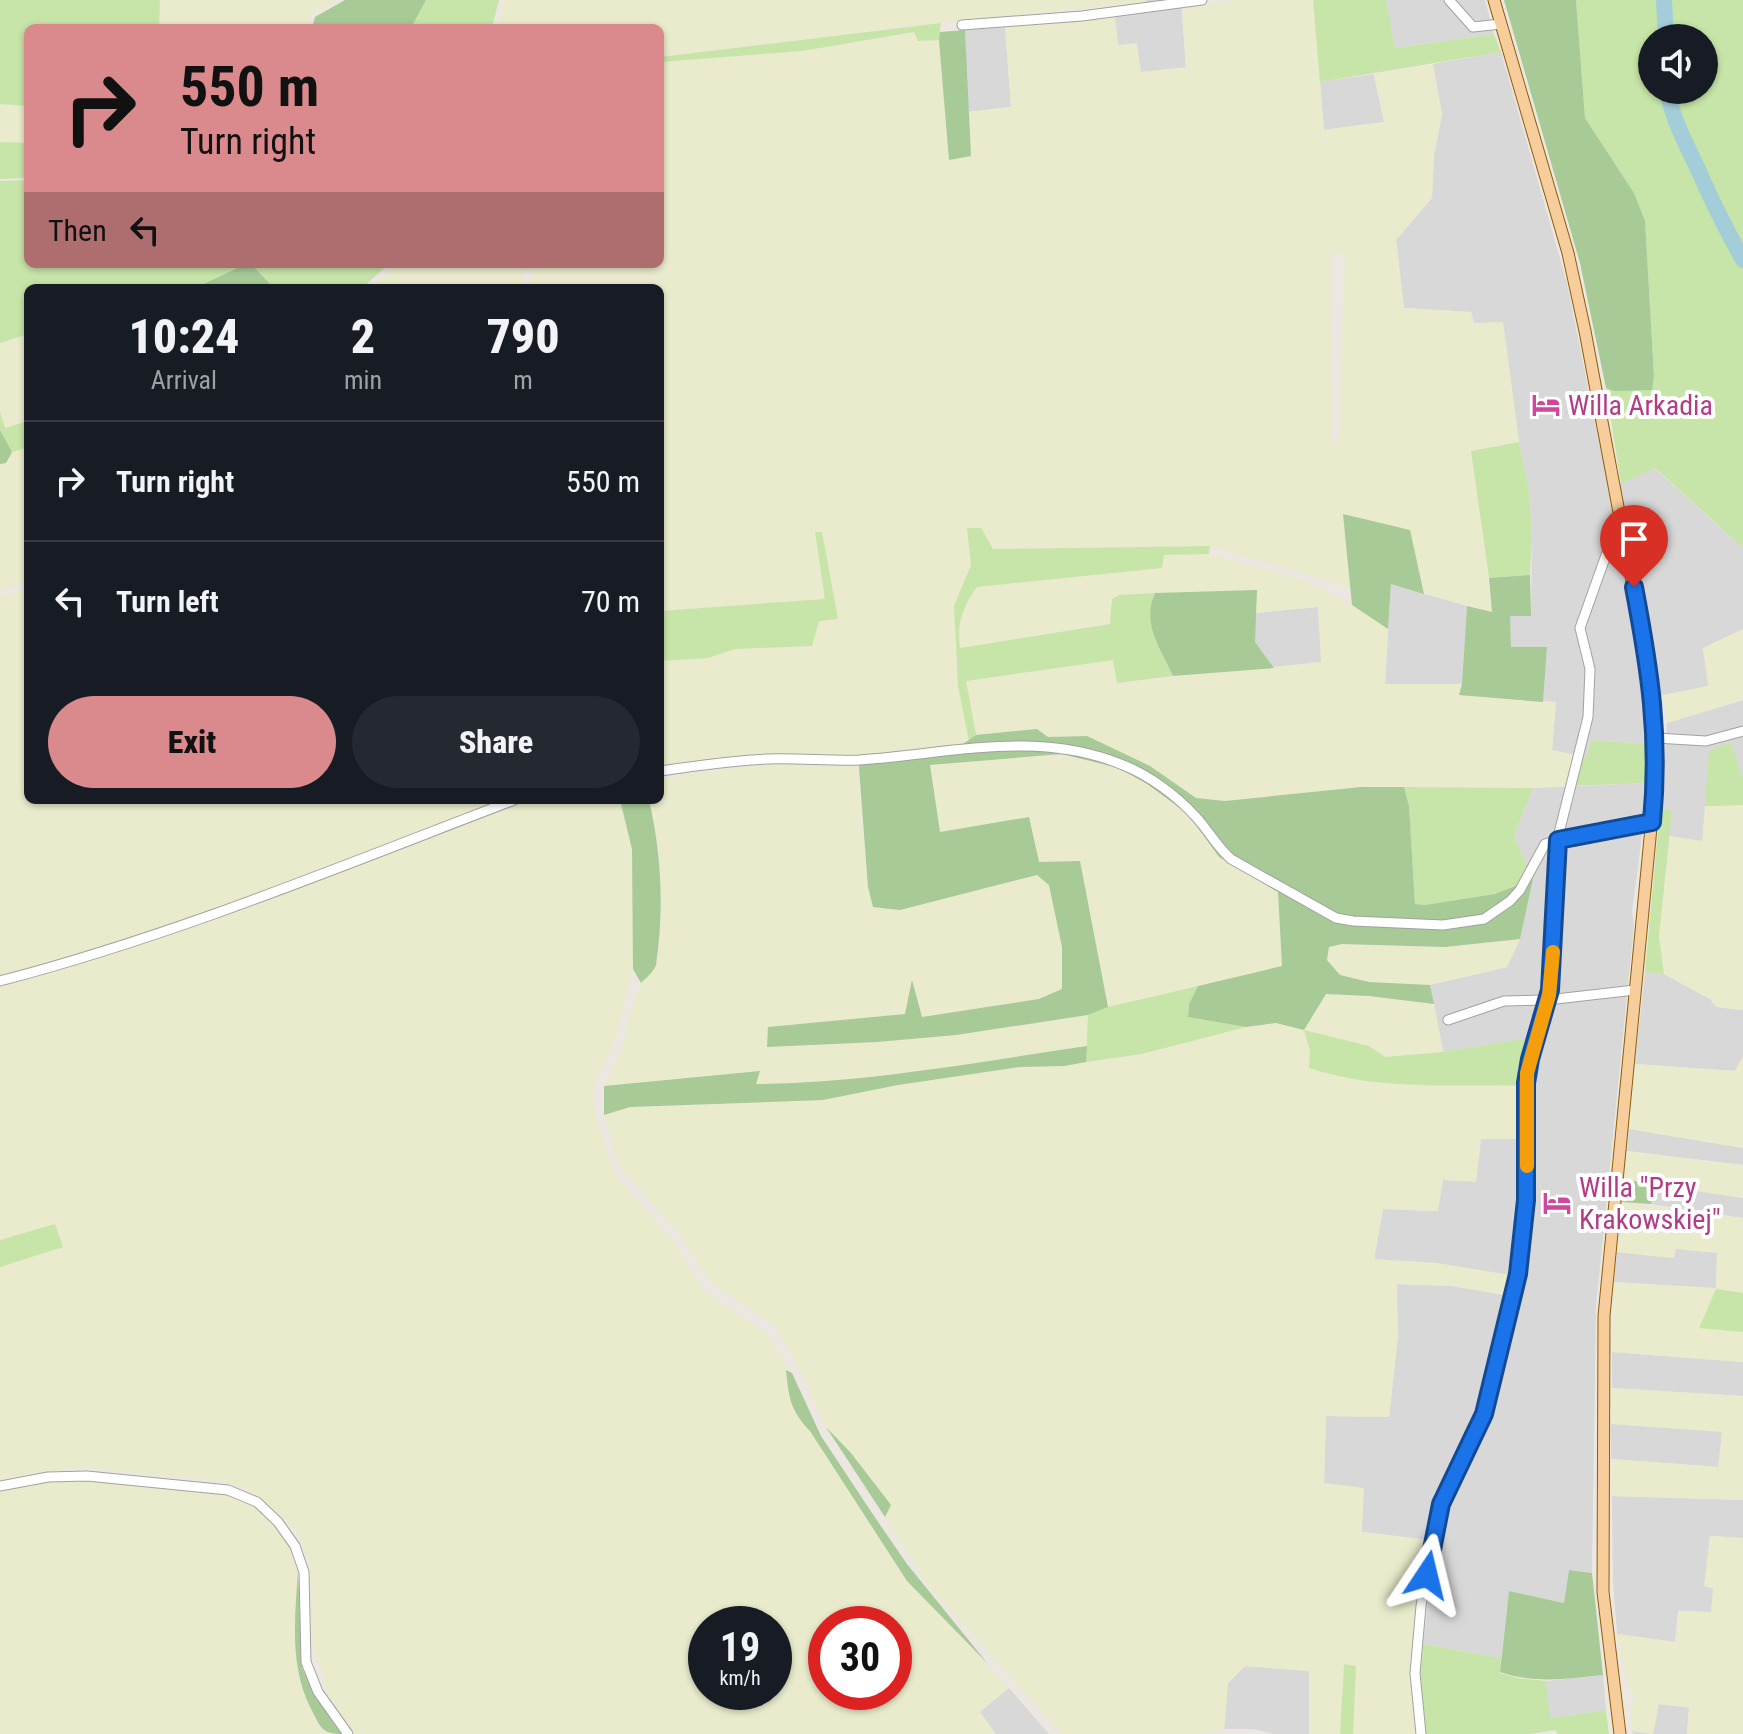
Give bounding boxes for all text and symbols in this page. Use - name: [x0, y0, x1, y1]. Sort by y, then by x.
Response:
- map controls: [1638, 24, 1718, 104]
- button: sound: [1638, 24, 1718, 104]
- text: 550 m: [180, 54, 319, 120]
- icon: right: [48, 56, 152, 160]
- text: Turn right: [180, 121, 316, 163]
- icon: left: [123, 208, 167, 252]
- text: Then: [48, 213, 107, 248]
- text: 10:24: [128, 308, 240, 365]
- text: 2: [351, 308, 375, 365]
- text: 790: [486, 308, 560, 365]
- text: Arrival: [151, 365, 217, 395]
- text: min: [344, 365, 382, 395]
- text: m: [513, 365, 533, 395]
- place label: Willa Arkadia: [1568, 389, 1713, 422]
- hotel icon: Willa Arkadia: [1531, 390, 1561, 420]
- icon: right: [48, 459, 92, 503]
- text: Turn right: [116, 464, 234, 499]
- text: 550 m: [566, 464, 640, 499]
- pin: [1600, 505, 1668, 587]
- icon: arrive: [1612, 517, 1656, 561]
- icon: left: [48, 579, 92, 623]
- text: Turn left: [116, 584, 219, 619]
- text: 70 m: [581, 584, 640, 619]
- button: Exit: [48, 696, 336, 788]
- button: Share: [352, 696, 640, 788]
- place label: Willa "Przy Krakowskiej": [1579, 1171, 1721, 1236]
- hotel icon: Willa "Przy Krakowskiej": [1542, 1188, 1572, 1218]
- position arrow: [1385, 1533, 1469, 1617]
- speed limit sign: 30: [808, 1606, 912, 1710]
- text: 19: [720, 1624, 760, 1671]
- text: km/h: [719, 1666, 761, 1690]

